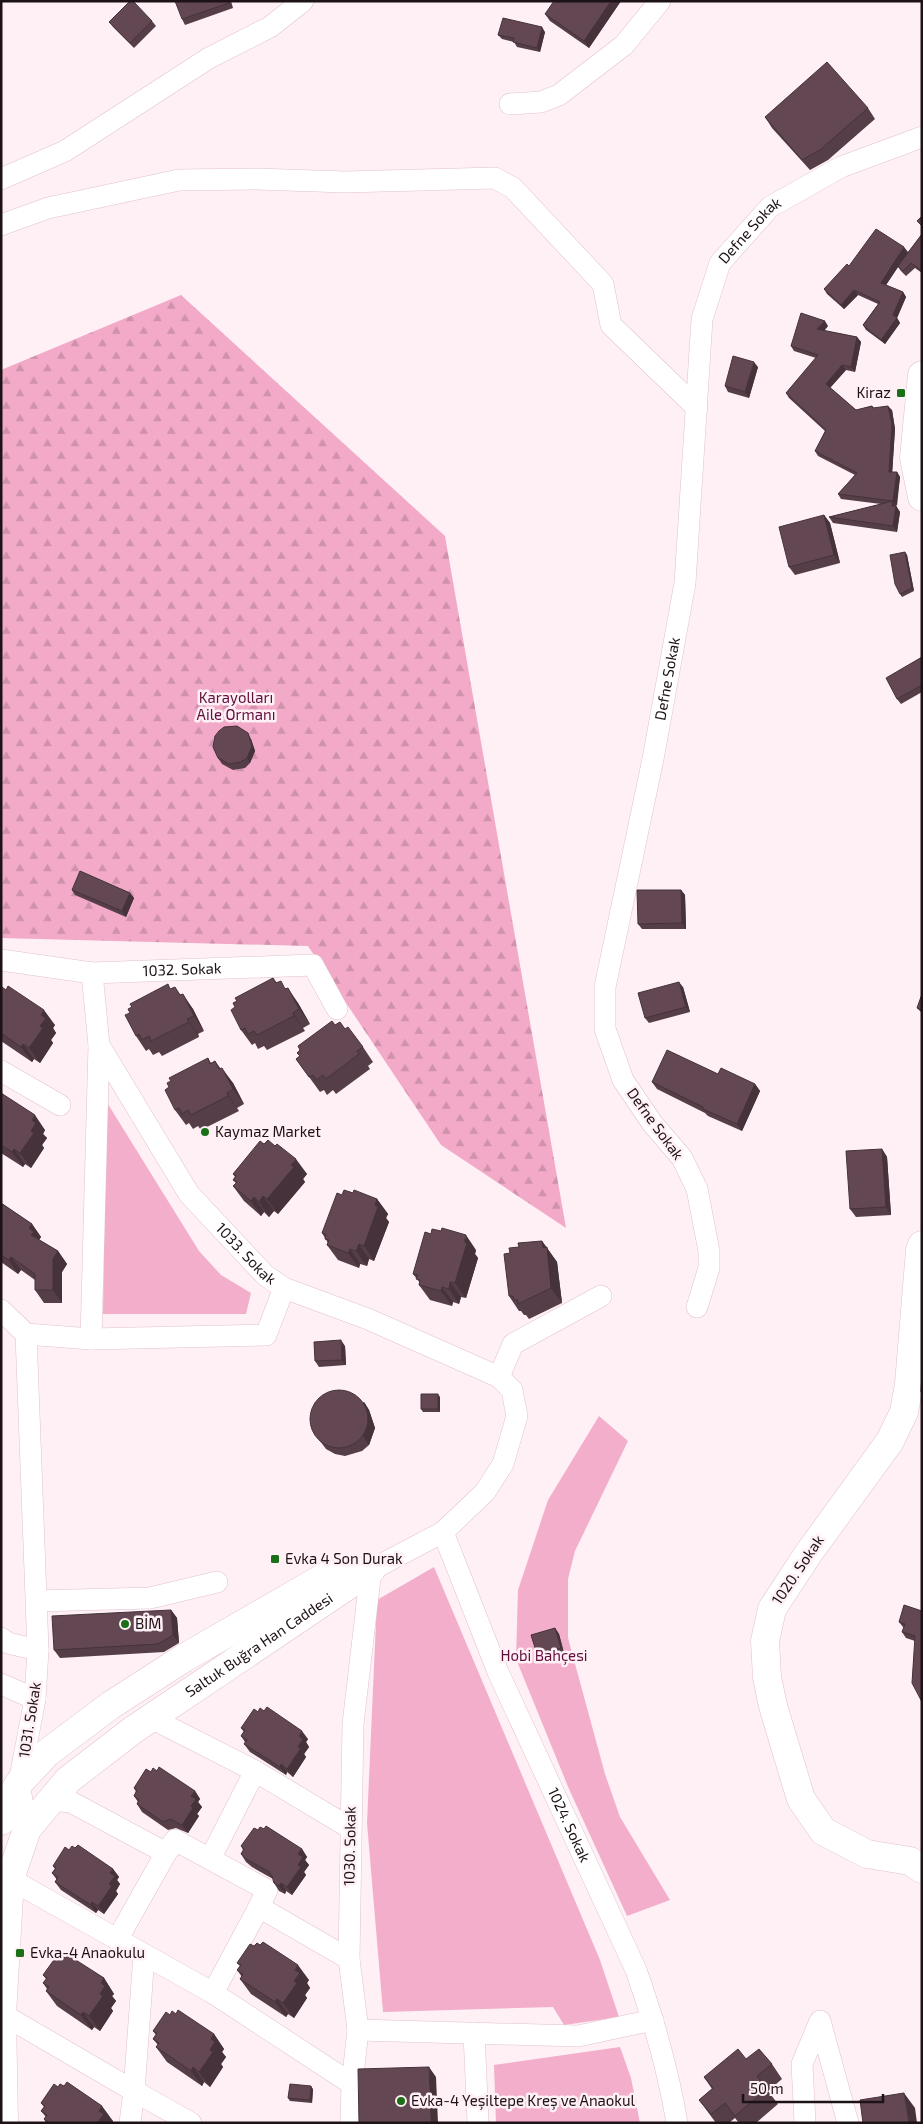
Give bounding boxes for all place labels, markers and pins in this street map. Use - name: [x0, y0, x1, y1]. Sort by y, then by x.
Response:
- place label: Kiraz: [857, 383, 891, 401]
- marker: Kiraz: [895, 387, 907, 399]
- place label: Kaymaz Market: [215, 1122, 321, 1140]
- marker: Kaymaz Market: [199, 1126, 211, 1138]
- place label: Evka 4 Son Durak: [285, 1549, 403, 1567]
- marker: Evka 4 Son Durak: [269, 1553, 281, 1565]
- place label: BİM: [135, 1614, 161, 1632]
- marker: BİM: [119, 1618, 131, 1630]
- place label: Evka-4 Anaokulu: [30, 1943, 145, 1961]
- marker: Evka-4 Anaokulu: [14, 1947, 26, 1959]
- place label: Evka-4 Yeşiltepe Kreş ve Anaokul: [411, 2091, 636, 2110]
- marker: Evka-4 Yeşiltepe Kreş ve Anaokul: [395, 2095, 407, 2107]

